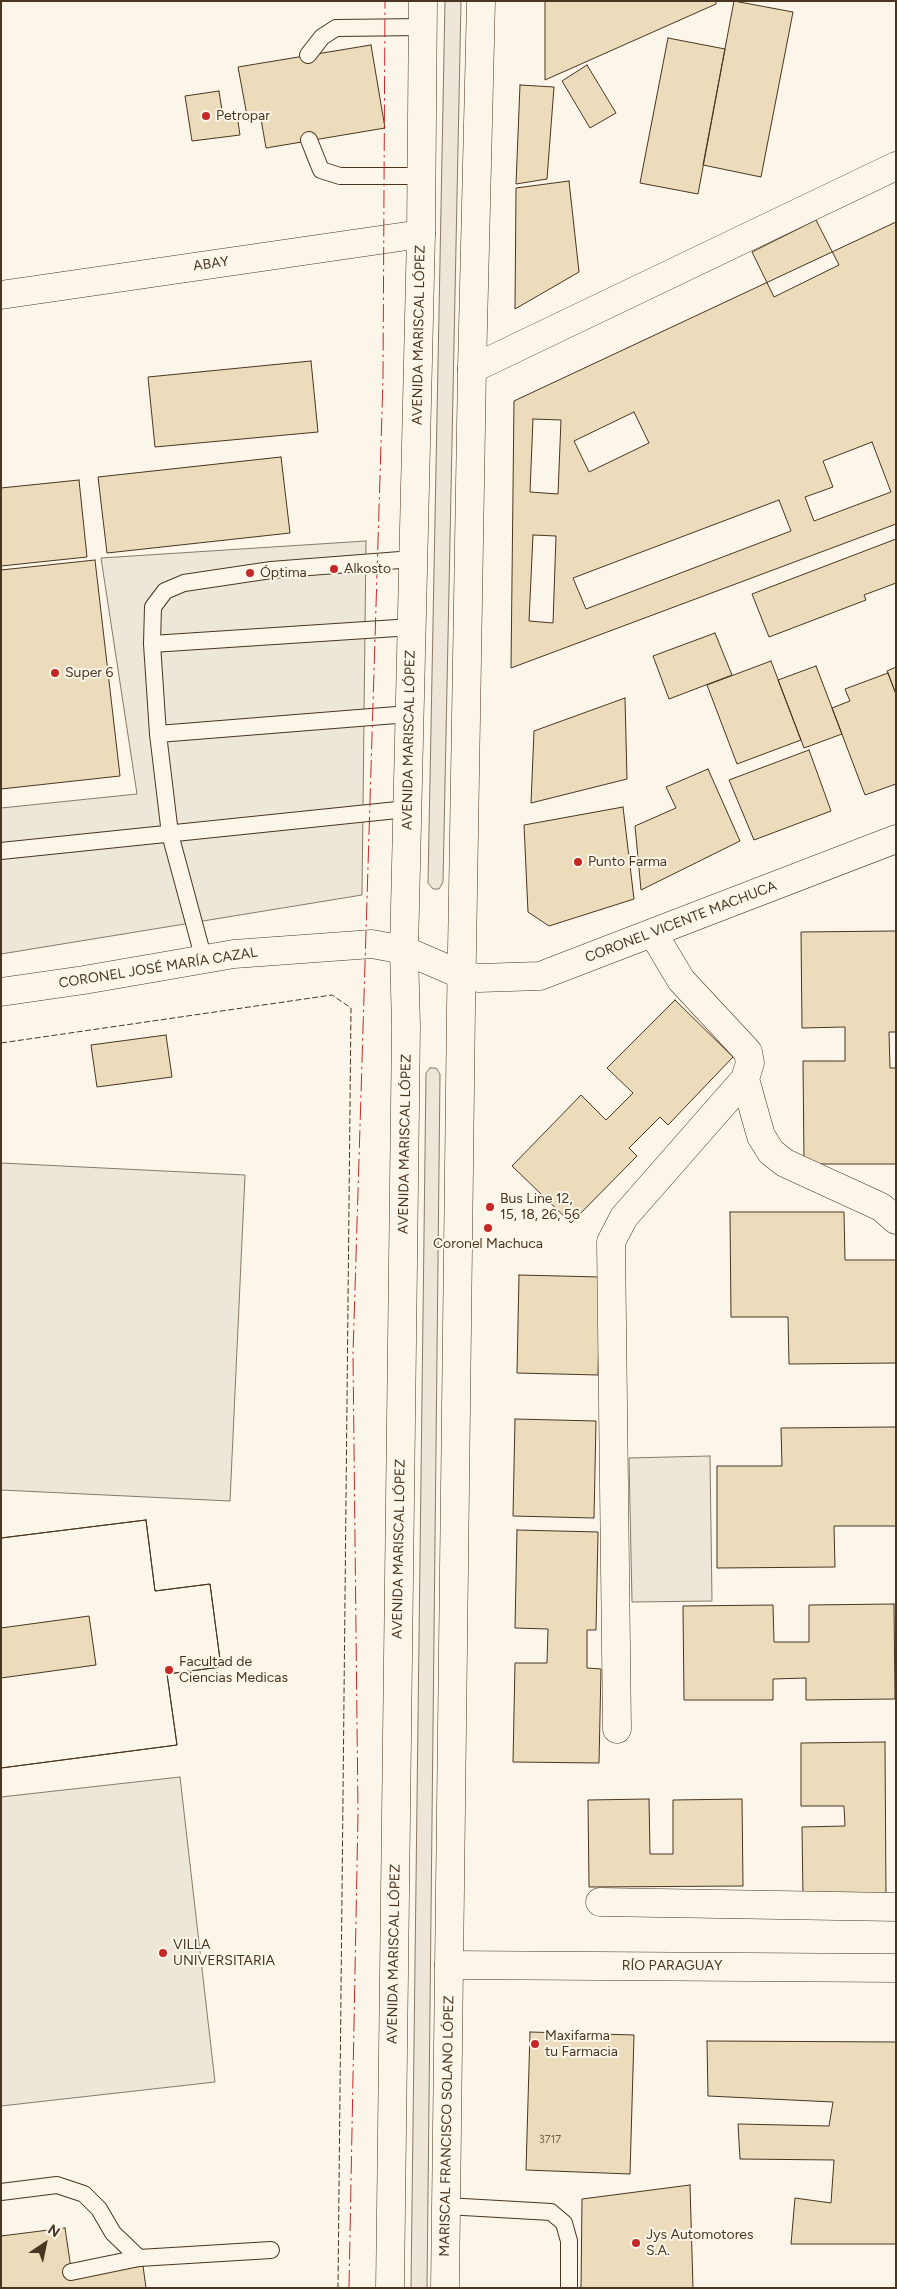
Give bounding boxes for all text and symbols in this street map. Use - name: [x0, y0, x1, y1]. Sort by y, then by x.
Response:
- place label: Petropar: [216, 108, 270, 124]
- marker: Petropar: [200, 110, 212, 122]
- street label: AVENIDA MARISCAL LÓPEZ: [409, 245, 429, 425]
- street label: ABAY: [192, 253, 230, 275]
- place label: Alkosto: [344, 561, 391, 577]
- marker: Alkosto: [328, 563, 340, 575]
- place label: Óptima: [260, 565, 307, 581]
- marker: Óptima: [244, 567, 256, 579]
- street label: AVENIDA MARISCAL LÓPEZ: [399, 650, 419, 830]
- place label: Super 6: [65, 665, 113, 681]
- marker: Super 6: [49, 667, 61, 679]
- place label: Punto Farma: [588, 854, 667, 870]
- marker: Punto Farma: [572, 856, 584, 868]
- street label: CORONEL VICENTE MACHUCA: [583, 878, 779, 966]
- street label: CORONEL JOSÉ MARÍA CAZAL: [57, 944, 259, 992]
- street label: AVENIDA MARISCAL LÓPEZ: [395, 1054, 415, 1234]
- place label: Bus Line 12, 15, 18, 26, 56: [500, 1191, 580, 1224]
- marker: Bus Line 12, 15, 18, 26, 56: [484, 1201, 496, 1213]
- marker: Coronel Machuca: [482, 1222, 494, 1234]
- place label: Coronel Machuca: [433, 1236, 543, 1252]
- street label: AVENIDA MARISCAL LÓPEZ: [389, 1459, 409, 1639]
- place label: Facultad de Ciencias Medicas: [179, 1654, 288, 1686]
- marker: Facultad de Ciencias Medicas: [163, 1664, 175, 1676]
- street label: AVENIDA MARISCAL LÓPEZ: [384, 1864, 404, 2044]
- place label: VILLA UNIVERSITARIA: [173, 1937, 275, 1970]
- marker: VILLA UNIVERSITARIA: [157, 1947, 169, 1959]
- street label: RÍO PARAGUAY: [622, 1958, 722, 1974]
- street label: MARISCAL FRANCISCO SOLANO LÓPEZ: [436, 1995, 458, 2257]
- place label: Maxifarma tu Farmacia: [545, 2028, 618, 2060]
- marker: Maxifarma tu Farmacia: [529, 2038, 541, 2050]
- house number: 3717: [539, 2133, 561, 2147]
- north arrow: [20, 2219, 70, 2269]
- text: N: [44, 2221, 63, 2241]
- place label: Jys Automotores S.A.: [646, 2227, 754, 2260]
- marker: Jys Automotores S.A.: [630, 2237, 642, 2249]

